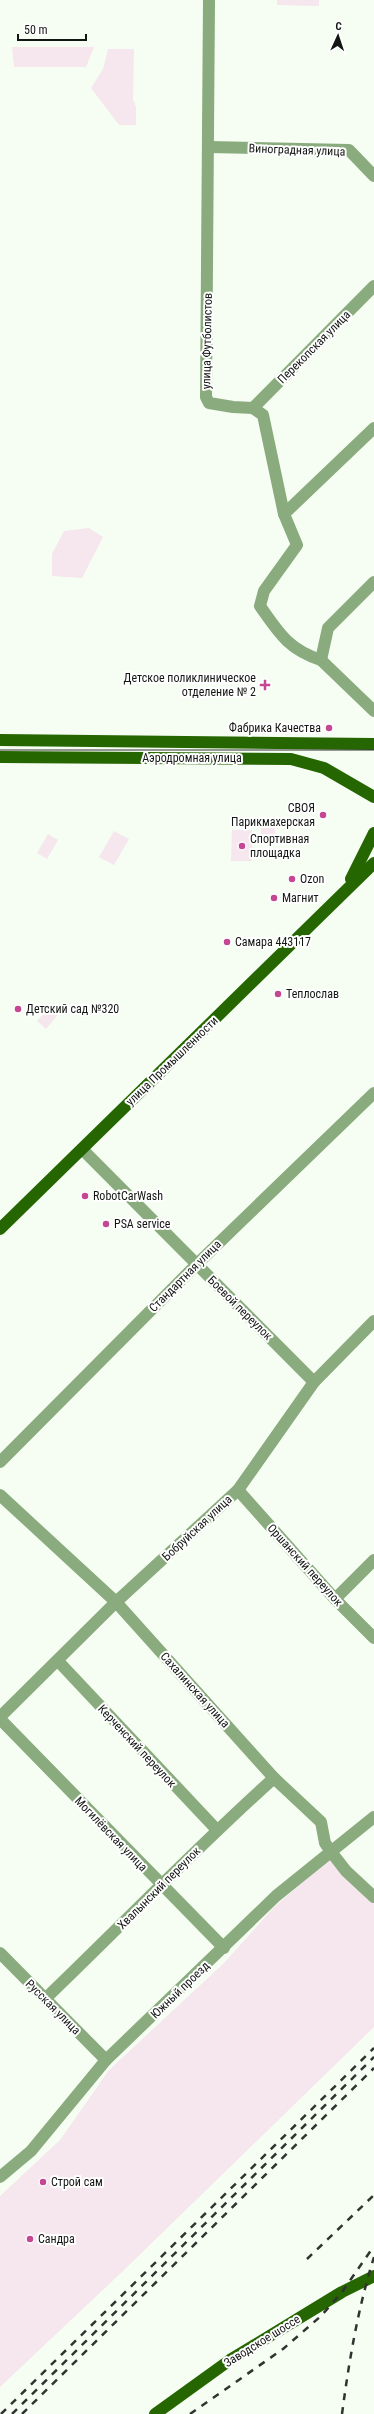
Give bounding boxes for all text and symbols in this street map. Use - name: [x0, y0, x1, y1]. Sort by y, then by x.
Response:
- scale bar: [18, 16, 86, 42]
- north arrow: [318, 16, 358, 56]
- text: С: [335, 20, 342, 33]
- text: 50 m: [24, 23, 48, 37]
- street label: Виноградная улица: [248, 141, 346, 159]
- street label: улица Футболистов: [199, 293, 215, 389]
- street label: Перекопская улица: [275, 308, 353, 386]
- place label: Детское поликлиническое отделение № 2: [124, 671, 256, 699]
- marker: Детское поликлиническое отделение № 2: [259, 679, 271, 691]
- place label: Фабрика Качества: [229, 721, 321, 735]
- marker: Фабрика Качества: [324, 723, 334, 733]
- street label: Аэродромная улица: [142, 751, 242, 765]
- place label: СВОЯ Парикмахерская: [231, 801, 315, 829]
- marker: СВОЯ Парикмахерская: [318, 810, 328, 820]
- place label: Спортивная площадка: [250, 832, 309, 860]
- marker: Спортивная площадка: [237, 841, 247, 851]
- place label: Ozon: [300, 872, 324, 886]
- marker: Ozon: [287, 874, 297, 884]
- place label: Магнит: [282, 891, 319, 905]
- marker: Магнит: [269, 893, 279, 903]
- place label: Самара 443117: [235, 935, 311, 949]
- marker: Самара 443117: [222, 937, 232, 947]
- place label: Теплослав: [286, 987, 339, 1001]
- marker: Теплослав: [273, 989, 283, 999]
- place label: Детский сад №320: [26, 1002, 119, 1016]
- marker: Детский сад №320: [13, 1004, 23, 1014]
- street label: улица Промышленности: [123, 1013, 221, 1109]
- place label: RobotCarWash: [93, 1189, 163, 1203]
- marker: RobotCarWash: [80, 1191, 90, 1201]
- place label: PSA service: [114, 1217, 171, 1231]
- marker: PSA service: [101, 1219, 111, 1229]
- street label: Стандартная улица: [146, 1237, 224, 1315]
- street label: Боевой переулок: [205, 1273, 275, 1343]
- street label: Бобруйская улица: [159, 1492, 235, 1564]
- street label: Оршанский переулок: [264, 1521, 346, 1609]
- street label: Сахалинская улица: [157, 1649, 233, 1731]
- street label: Керченский переулок: [95, 1702, 179, 1790]
- street label: Могилёвская улица: [72, 1794, 150, 1874]
- street label: Хвалынский переулок: [115, 1844, 203, 1932]
- street label: Южный проезд: [148, 1958, 213, 2021]
- street label: Русская улица: [23, 1977, 84, 2038]
- place label: Строй сам: [51, 2175, 103, 2189]
- marker: Строй сам: [38, 2177, 48, 2187]
- place label: Сандра: [38, 2232, 75, 2246]
- marker: Сандра: [25, 2234, 35, 2244]
- street label: Заводское шоссе: [221, 2312, 303, 2370]

